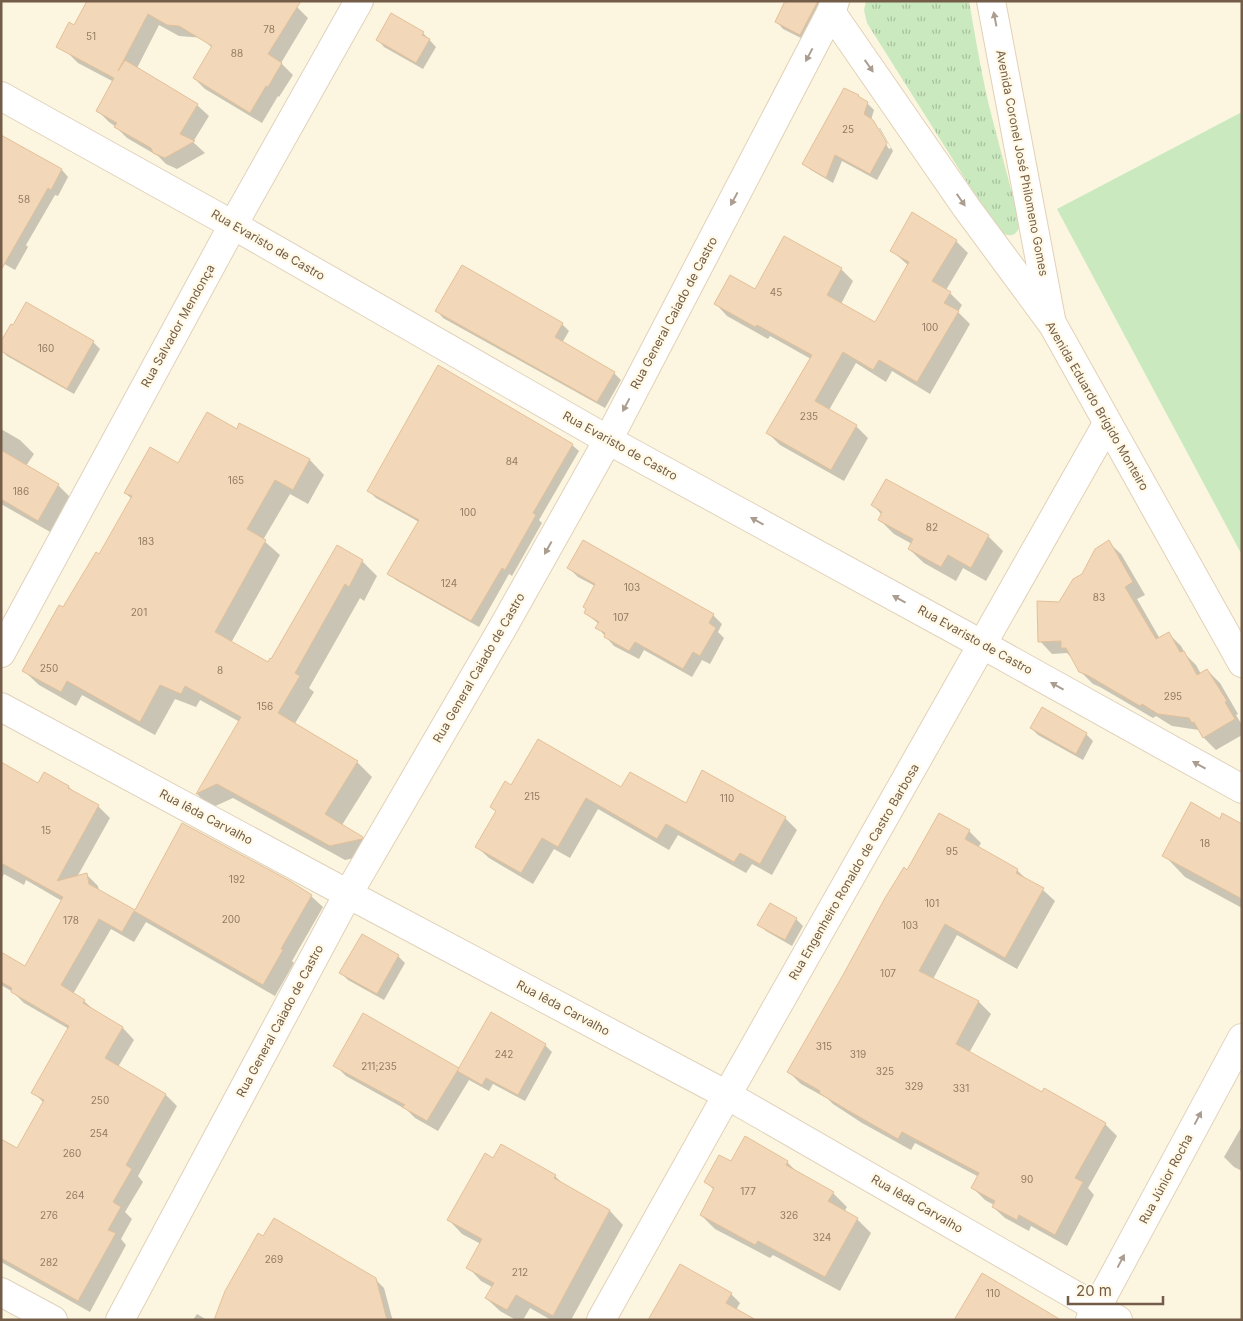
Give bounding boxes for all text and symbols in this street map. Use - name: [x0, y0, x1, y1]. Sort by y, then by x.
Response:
- one-way arrow: [990, 11, 998, 27]
- house number: 78: [263, 23, 275, 35]
- house number: 51: [86, 30, 96, 42]
- house number: 88: [231, 47, 243, 59]
- one-way arrow: [805, 48, 813, 62]
- street label: Avenida Coronel José Philomeno Gomes: [993, 49, 1052, 277]
- one-way arrow: [864, 60, 874, 73]
- house number: 25: [842, 123, 854, 135]
- one-way arrow: [730, 192, 738, 206]
- house number: 58: [18, 193, 30, 205]
- one-way arrow: [956, 193, 966, 207]
- street label: Rua Evaristo de Castro: [209, 206, 328, 283]
- street label: Rua General Caiado de Castro: [627, 234, 720, 392]
- street label: Rua Salvador Mendonça: [137, 262, 218, 390]
- house number: 45: [770, 286, 782, 298]
- street label: Avenida Eduardo Brígido Monteiro: [1043, 318, 1152, 493]
- house number: 100: [922, 321, 938, 333]
- house number: 160: [38, 342, 54, 354]
- one-way arrow: [622, 398, 630, 413]
- street label: Rua Evaristo de Castro: [560, 408, 680, 483]
- house number: 235: [800, 410, 818, 422]
- house number: 84: [506, 455, 518, 467]
- house number: 165: [228, 474, 244, 486]
- house number: 186: [13, 485, 29, 497]
- house number: 100: [460, 506, 476, 518]
- one-way arrow: [750, 517, 763, 526]
- house number: 82: [926, 521, 938, 533]
- house number: 183: [138, 535, 154, 547]
- one-way arrow: [543, 541, 552, 554]
- house number: 124: [441, 577, 457, 589]
- house number: 103: [624, 581, 640, 593]
- street label: Rua General Caiado de Castro: [429, 590, 528, 745]
- house number: 83: [1093, 591, 1105, 603]
- one-way arrow: [892, 595, 907, 603]
- street label: Rua Evaristo de Castro: [915, 602, 1035, 677]
- house number: 201: [131, 606, 147, 618]
- house number: 107: [613, 611, 629, 623]
- house number: 250: [40, 662, 58, 674]
- house number: 8: [217, 664, 223, 676]
- one-way arrow: [1050, 682, 1065, 690]
- house number: 295: [1164, 690, 1182, 702]
- house number: 156: [257, 700, 273, 712]
- street label: Rua Engenheiro Ronaldo de Castro Barbosa: [785, 761, 922, 983]
- one-way arrow: [1192, 761, 1207, 769]
- street label: Rua Iêda Carvalho: [157, 786, 255, 847]
- house number: 215: [524, 790, 540, 802]
- house number: 110: [720, 792, 734, 804]
- house number: 15: [41, 824, 51, 836]
- house number: 18: [1200, 837, 1210, 849]
- house number: 95: [946, 845, 958, 857]
- house number: 192: [229, 873, 245, 885]
- house number: 101: [925, 897, 939, 909]
- house number: 200: [222, 913, 240, 925]
- house number: 178: [63, 914, 79, 926]
- house number: 103: [902, 919, 918, 931]
- street label: Rua General Caiado de Castro: [233, 942, 326, 1100]
- house number: 107: [880, 967, 896, 979]
- street label: Rua Iêda Carvalho: [514, 977, 612, 1038]
- house number: 315: [816, 1040, 832, 1052]
- house number: 242: [495, 1048, 513, 1060]
- house number: 319: [850, 1048, 866, 1060]
- house number: 211;235: [361, 1060, 397, 1072]
- house number: 325: [876, 1065, 894, 1077]
- house number: 329: [905, 1080, 923, 1092]
- house number: 331: [953, 1082, 969, 1094]
- house number: 250: [91, 1094, 109, 1106]
- one-way arrow: [1194, 1112, 1203, 1125]
- house number: 254: [90, 1127, 108, 1139]
- street label: Rua Júnior Rocha: [1136, 1131, 1196, 1226]
- house number: 260: [63, 1147, 81, 1159]
- street label: Rua Iêda Carvalho: [869, 1171, 966, 1236]
- house number: 90: [1021, 1173, 1033, 1185]
- house number: 177: [740, 1185, 756, 1197]
- house number: 264: [66, 1189, 84, 1201]
- house number: 276: [40, 1209, 58, 1221]
- house number: 326: [780, 1209, 798, 1221]
- house number: 324: [813, 1231, 831, 1243]
- house number: 269: [265, 1253, 283, 1265]
- one-way arrow: [1117, 1254, 1125, 1269]
- house number: 282: [40, 1256, 58, 1268]
- house number: 212: [512, 1266, 528, 1278]
- scale bar: [1068, 1274, 1163, 1306]
- text: 20 m: [1076, 1281, 1112, 1300]
- house number: 110: [986, 1287, 1000, 1299]

